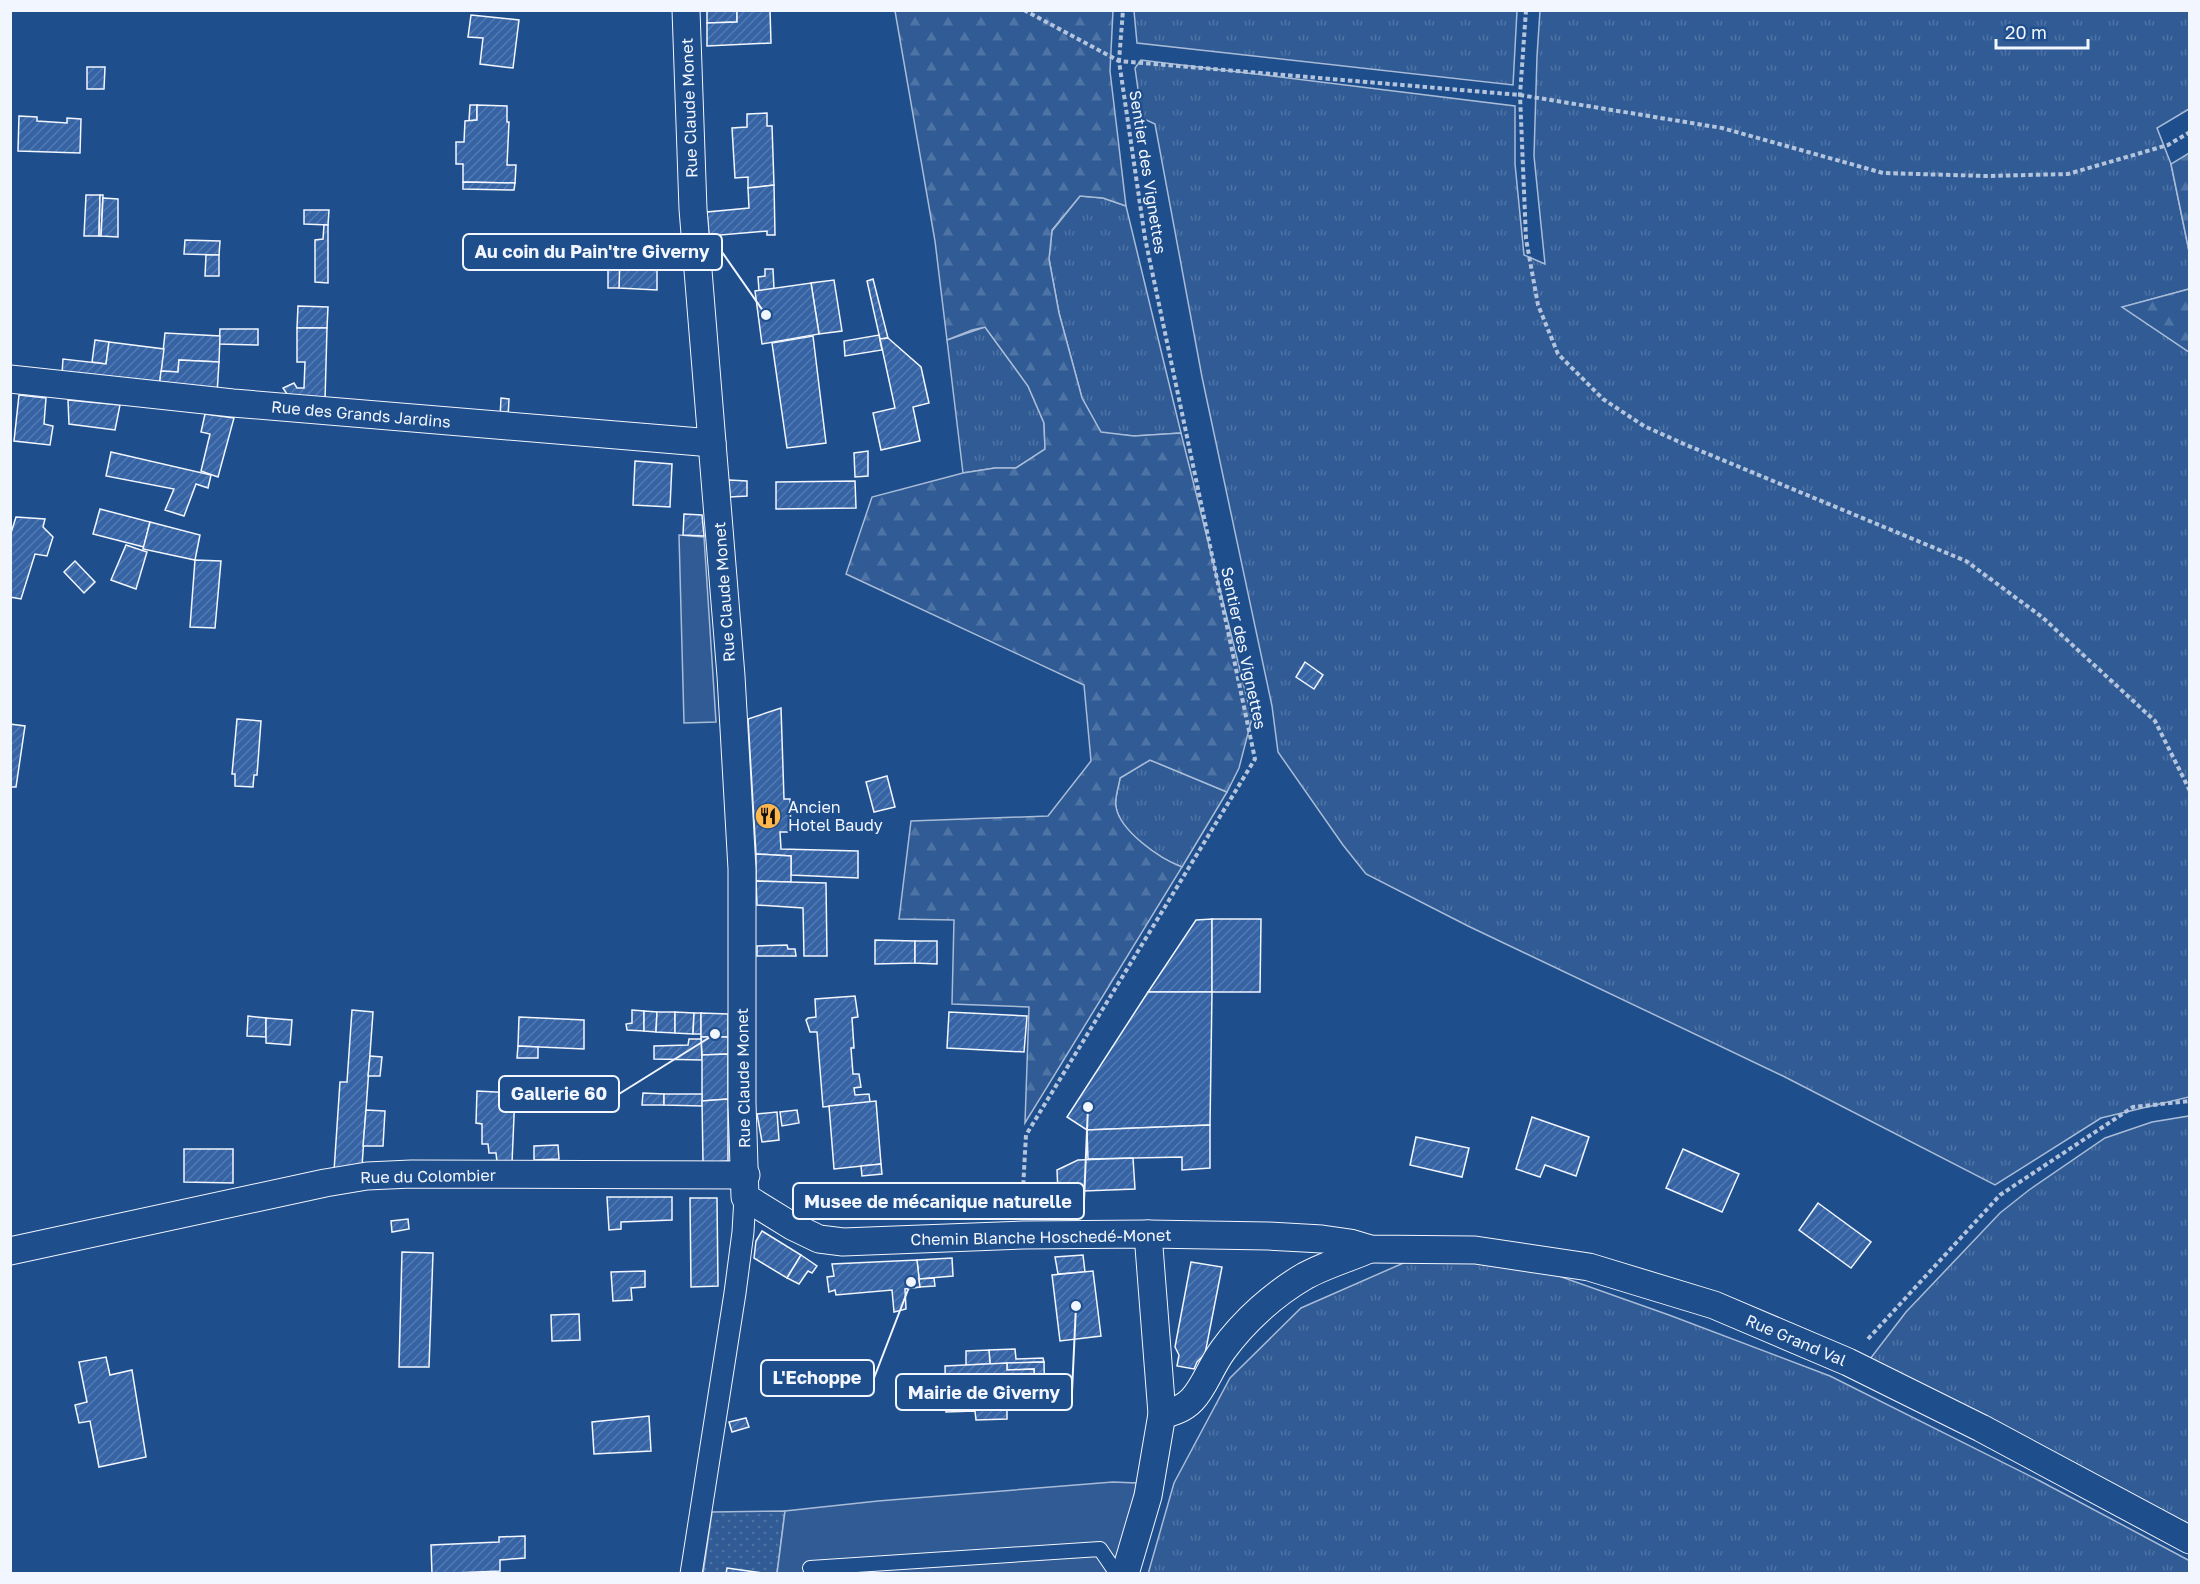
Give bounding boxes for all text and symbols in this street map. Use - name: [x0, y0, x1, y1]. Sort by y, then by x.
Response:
- scale bar: [1996, 12, 2088, 50]
- text: 20 m: [2005, 21, 2047, 43]
- street label: Rue Claude Monet: [677, 38, 701, 178]
- street label: Sentier des Vignettes: [1125, 89, 1171, 255]
- callout: Au coin du Pain'tre Giverny: [463, 234, 722, 270]
- text: Au coin du Pain'tre Giverny: [475, 240, 710, 262]
- street label: Rue des Grands Jardins: [270, 396, 452, 432]
- street label: Rue Claude Monet: [709, 521, 739, 663]
- street label: Sentier des Vignettes: [1217, 565, 1271, 731]
- place label: Ancien Hotel Baudy: [788, 797, 883, 835]
- restaurant icon: Ancien Hotel Baudy: [753, 801, 783, 831]
- street label: Rue Claude Monet: [732, 1008, 754, 1148]
- callout: Gallerie 60: [499, 1076, 619, 1112]
- text: Gallerie 60: [511, 1082, 607, 1104]
- street label: Rue du Colombier: [360, 1165, 496, 1187]
- callout: Musee de mécanique naturelle: [793, 1183, 1084, 1219]
- text: Musee de mécanique naturelle: [804, 1190, 1072, 1212]
- street label: Chemin Blanche Hoschedé-Monet: [910, 1225, 1172, 1249]
- street label: Rue Grand Val: [1743, 1310, 1849, 1370]
- callout: L'Echoppe: [761, 1360, 874, 1396]
- text: L'Echoppe: [773, 1366, 862, 1388]
- callout: Mairie de Giverny: [896, 1374, 1072, 1410]
- text: Mairie de Giverny: [908, 1381, 1060, 1403]

